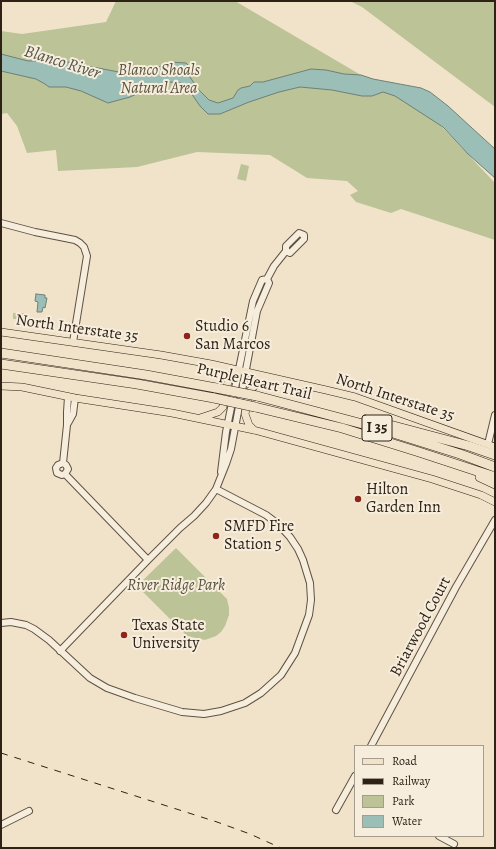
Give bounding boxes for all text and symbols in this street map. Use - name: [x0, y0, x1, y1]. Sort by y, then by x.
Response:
- water label: Blanco River: [21, 42, 103, 84]
- park label: Blanco Shoals Natural Area: [118, 61, 200, 99]
- street label: North Interstate 35: [14, 311, 140, 347]
- place label: Studio 6 San Marcos: [195, 317, 270, 355]
- marker: Studio 6 San Marcos: [182, 331, 192, 341]
- street label: Purple Heart Trail: [195, 359, 313, 405]
- street label: North Interstate 35: [333, 370, 457, 426]
- road number: I 35: [362, 415, 392, 441]
- place label: Hilton Garden Inn: [366, 480, 441, 518]
- marker: Hilton Garden Inn: [353, 494, 363, 504]
- place label: SMFD Fire Station 5: [224, 517, 294, 555]
- marker: SMFD Fire Station 5: [211, 531, 221, 541]
- street label: Briarwood Court: [387, 574, 455, 680]
- park label: River Ridge Park: [127, 576, 225, 596]
- place label: Texas State University: [132, 616, 205, 654]
- marker: Texas State University: [119, 630, 129, 640]
- legend: [354, 745, 484, 837]
- text: Road: [392, 753, 417, 769]
- text: Railway: [392, 773, 430, 789]
- text: Park: [392, 793, 415, 809]
- text: Water: [392, 813, 422, 829]

